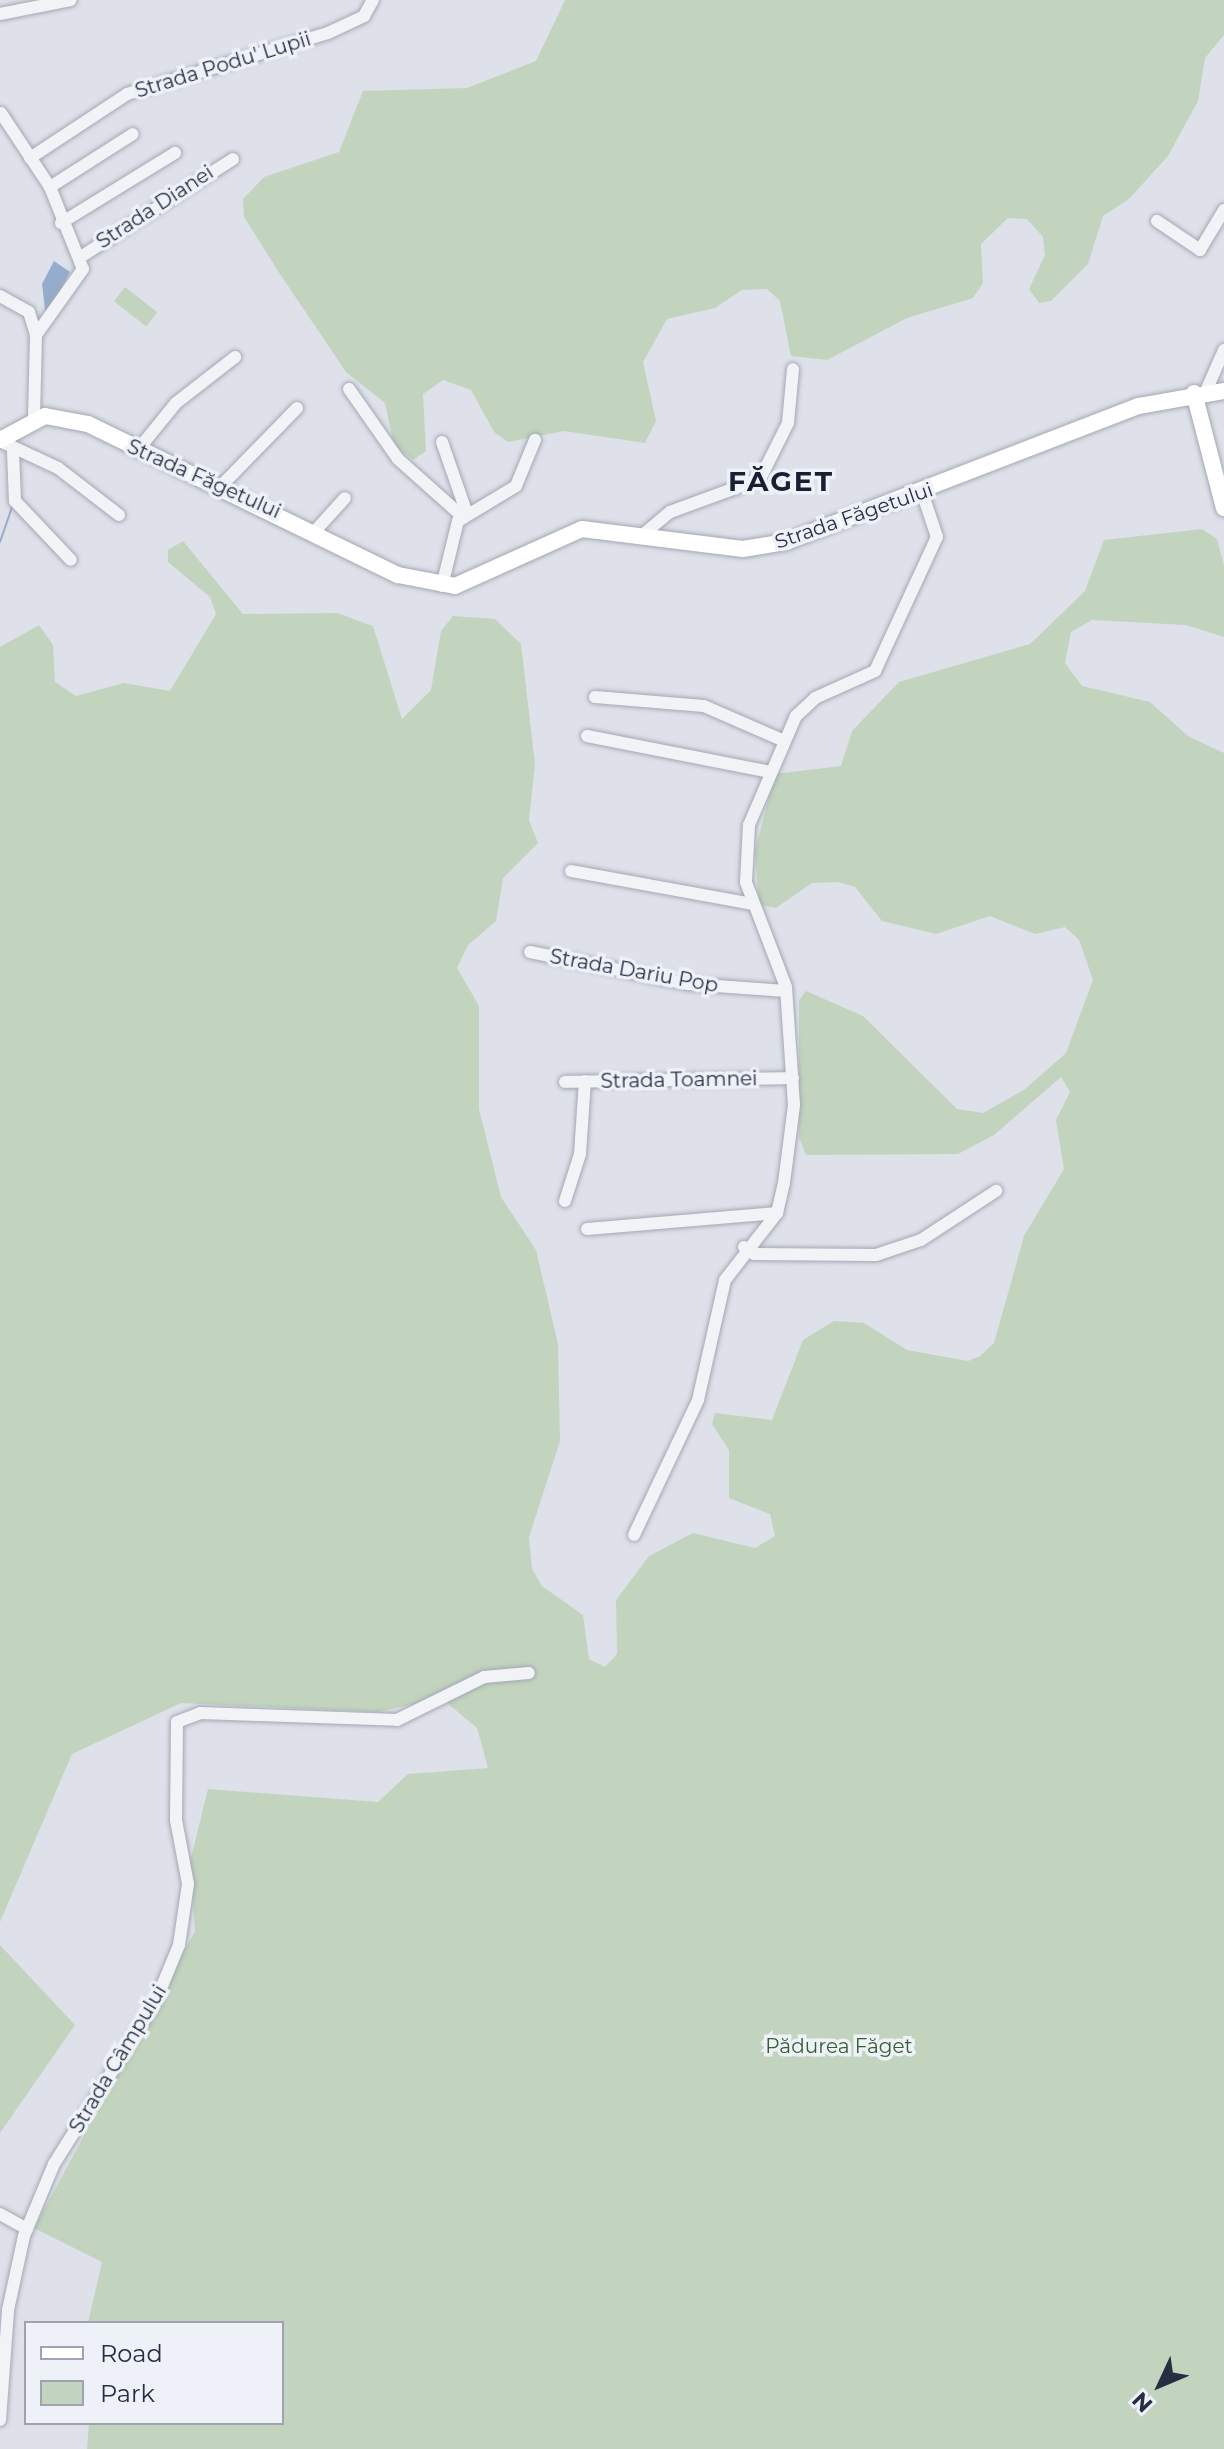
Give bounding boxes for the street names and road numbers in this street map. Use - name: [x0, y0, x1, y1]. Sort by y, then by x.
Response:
- street label: Strada Podu' Lupii: [132, 27, 314, 103]
- street label: Strada Dianei: [92, 160, 218, 254]
- street label: Strada Făgetului: [123, 434, 285, 524]
- street label: Strada Făgetului: [772, 478, 936, 554]
- street label: Strada Dariu Pop: [548, 944, 720, 998]
- street label: Strada Toamnei: [600, 1067, 758, 1093]
- street label: Strada Câmpului: [64, 1981, 172, 2137]

